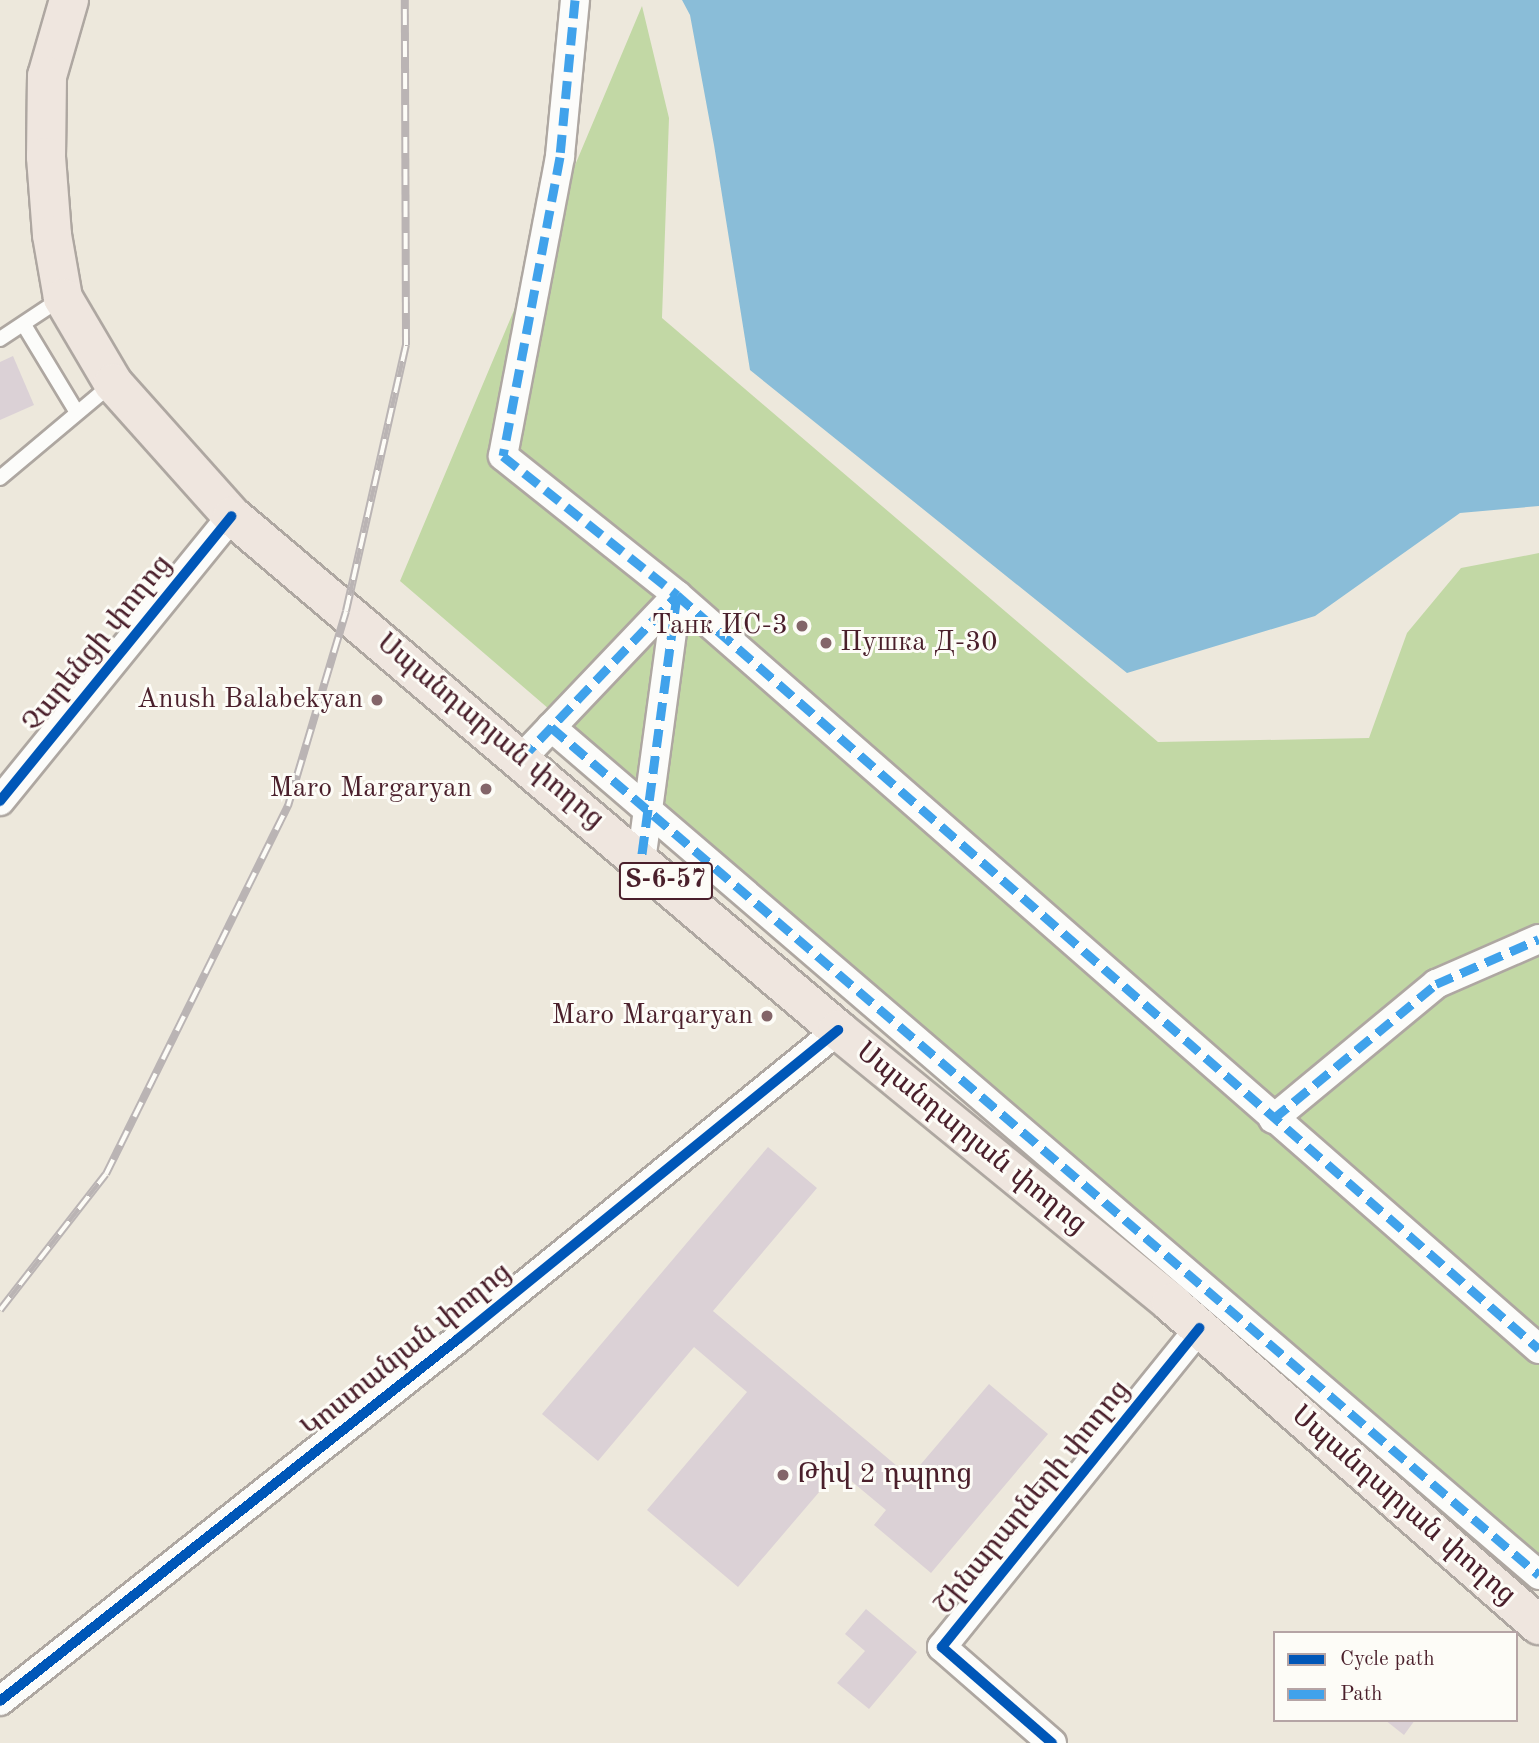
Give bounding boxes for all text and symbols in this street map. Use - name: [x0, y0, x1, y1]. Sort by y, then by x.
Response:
- street label: Չարենցի փողոց: [16, 549, 180, 739]
- place label: Танк ИС-3: [651, 609, 788, 643]
- marker: Танк ИС-3: [794, 618, 810, 634]
- place label: Пушка Д-30: [840, 626, 998, 660]
- street label: Սպանդարյան փողոց: [369, 627, 611, 837]
- marker: Пушка Д-30: [818, 635, 834, 651]
- place label: Anush Balabekyan: [137, 683, 363, 717]
- marker: Anush Balabekyan: [369, 692, 385, 708]
- place label: Maro Margaryan: [269, 772, 472, 806]
- marker: Maro Margaryan: [478, 781, 494, 797]
- road number: Տ-6-57: [619, 859, 713, 904]
- place label: Maro Marqaryan: [551, 999, 753, 1033]
- marker: Maro Marqaryan: [759, 1008, 775, 1024]
- street label: Սպանդարյան փողոց: [849, 1036, 1093, 1242]
- street label: Կոստանյան փողոց: [295, 1256, 519, 1446]
- street label: Շինարարների փողոց: [928, 1374, 1138, 1622]
- street label: Սպանդարյան փողոց: [1284, 1399, 1522, 1613]
- place label: Թիվ 2 դպրոց: [797, 1458, 972, 1492]
- marker: Թիվ 2 դպրոց: [775, 1467, 791, 1483]
- legend: [1273, 1631, 1518, 1722]
- text: Cycle path: [1340, 1649, 1435, 1670]
- text: Path: [1340, 1684, 1383, 1705]

